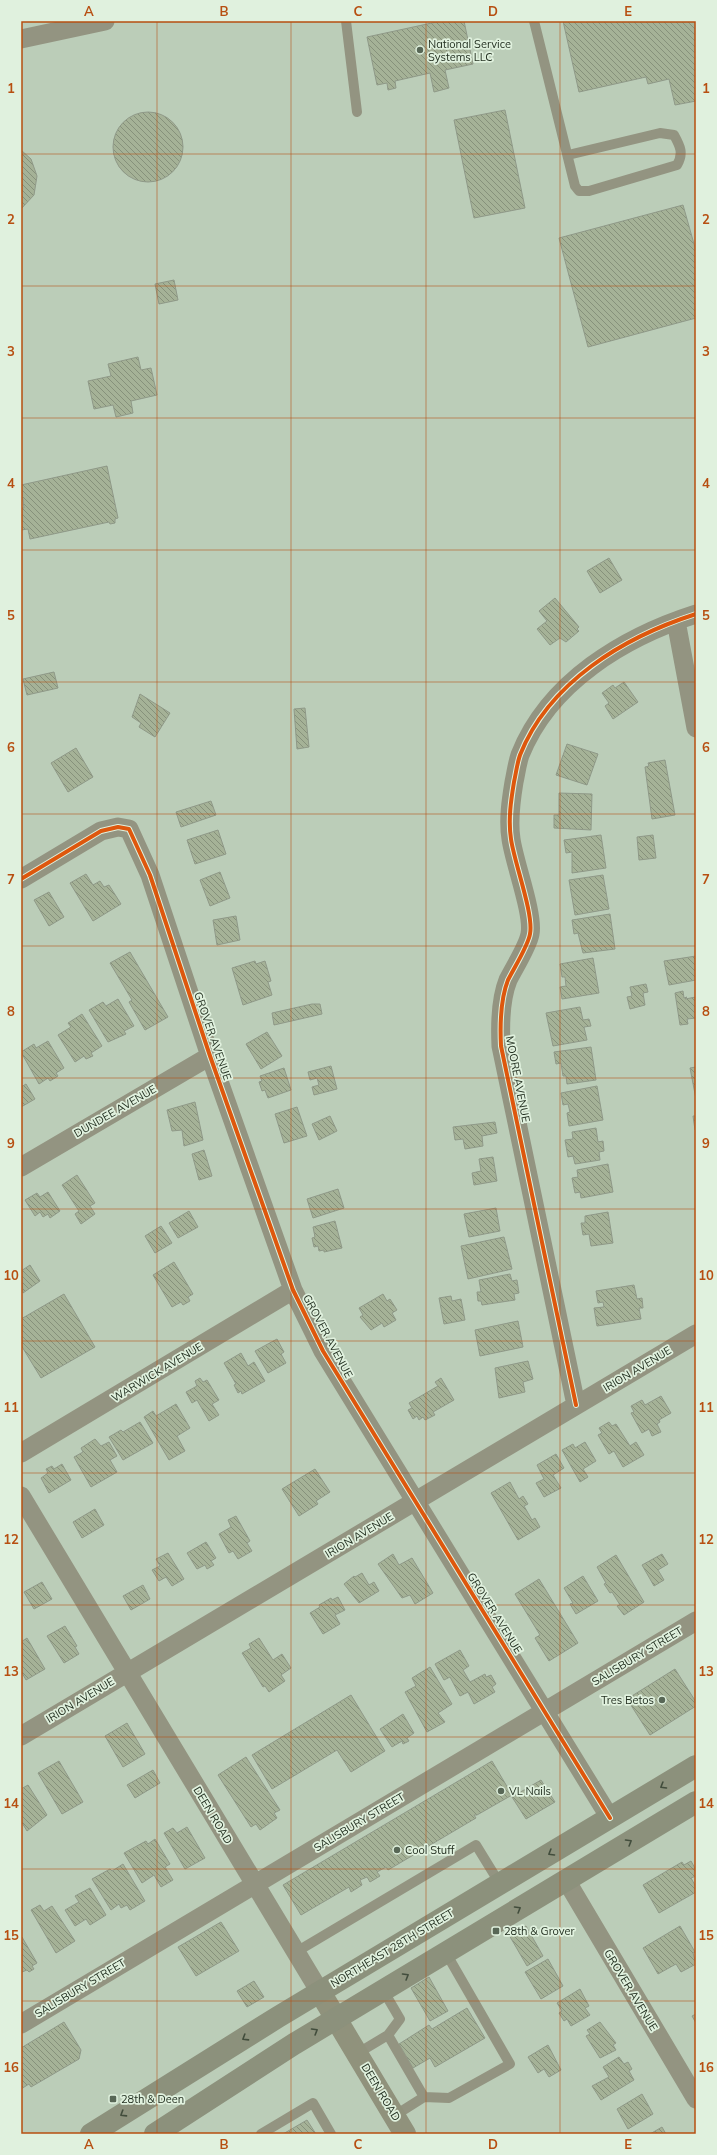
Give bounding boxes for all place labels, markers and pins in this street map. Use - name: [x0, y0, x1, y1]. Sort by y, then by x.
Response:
- place label: National Service Systems LLC: [428, 37, 511, 64]
- marker: National Service Systems LLC: [415, 45, 425, 55]
- place label: Tres Betos: [601, 1693, 654, 1707]
- marker: Tres Betos: [657, 1695, 667, 1705]
- place label: VL Nails: [509, 1784, 551, 1798]
- marker: VL Nails: [496, 1786, 506, 1796]
- place label: Cool Stuff: [405, 1843, 455, 1857]
- marker: Cool Stuff: [392, 1845, 402, 1855]
- place label: 28th & Grover: [504, 1924, 575, 1938]
- marker: 28th & Grover: [491, 1926, 501, 1936]
- place label: 28th & Deen: [121, 2092, 184, 2106]
- marker: 28th & Deen: [108, 2094, 118, 2104]

